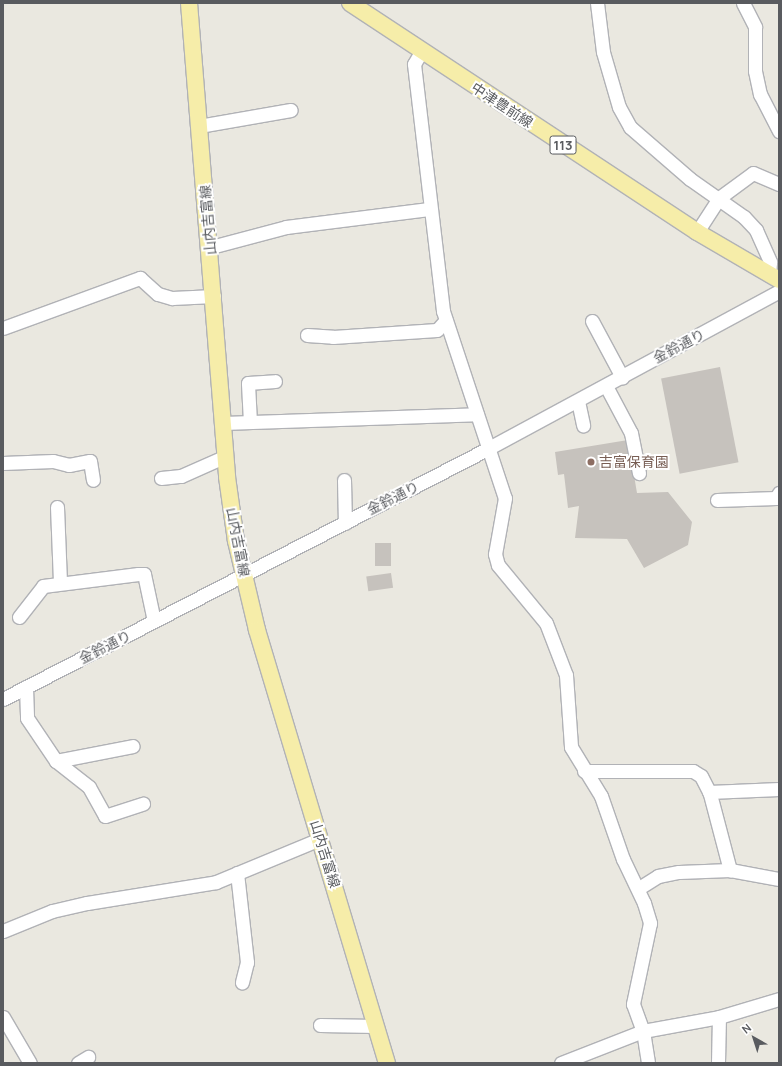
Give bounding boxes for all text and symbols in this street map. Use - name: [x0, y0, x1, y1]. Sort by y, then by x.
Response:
- street label: 中津豊前線: [468, 79, 536, 131]
- road number: 113: [549, 134, 577, 156]
- street label: 山内吉富線: [197, 184, 219, 256]
- street label: 金鈴通り: [650, 325, 708, 367]
- place label: 吉富保育園: [599, 454, 669, 470]
- marker: 吉富保育園: [586, 457, 596, 467]
- street label: 金鈴通り: [364, 478, 422, 518]
- street label: 山内吉富線: [223, 506, 253, 578]
- street label: 金鈴通り: [76, 627, 134, 667]
- street label: 山内吉富線: [307, 818, 343, 890]
- north arrow: [734, 1018, 774, 1058]
- text: N: [738, 1020, 754, 1037]

